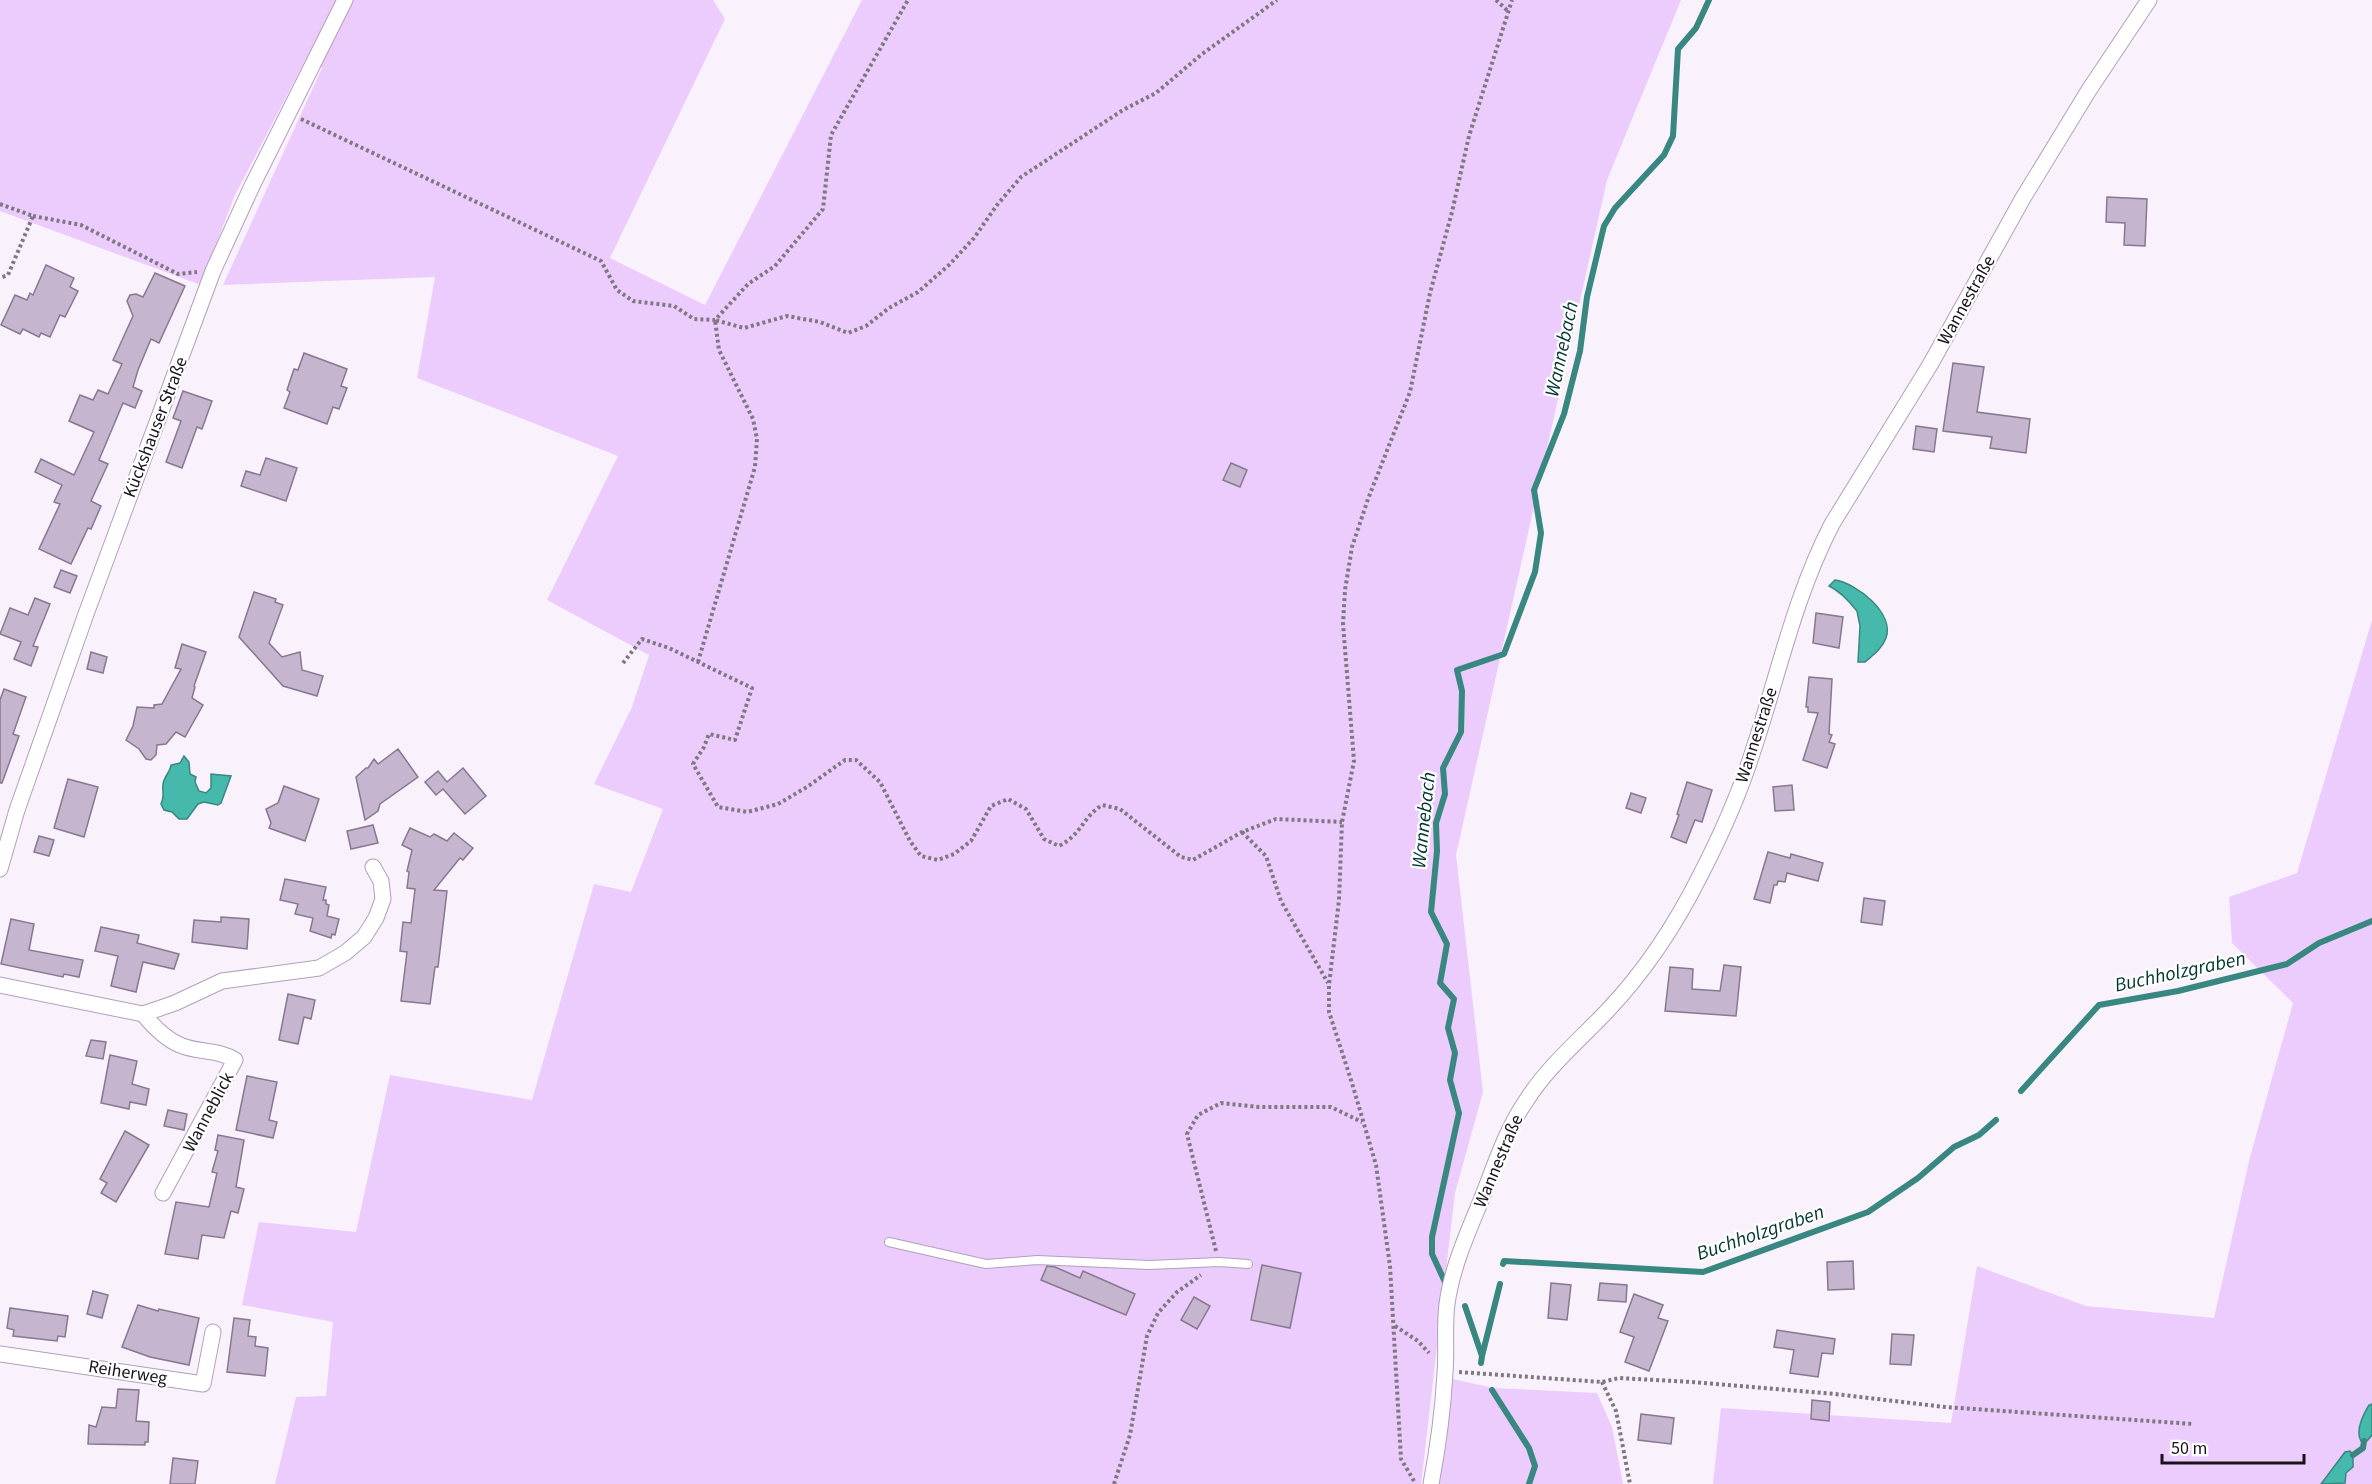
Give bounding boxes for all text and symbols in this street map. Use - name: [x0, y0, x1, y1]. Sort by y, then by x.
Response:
- street label: Wannestraße: [1932, 251, 2001, 350]
- water label: Wannebach: [1538, 299, 1586, 400]
- street label: Kückshauser Straße: [117, 353, 194, 501]
- street label: Wannestraße: [1729, 684, 1784, 786]
- water label: Wannebach: [1405, 770, 1443, 870]
- water label: Buchholzgraben: [2112, 944, 2248, 1000]
- street label: Wanneblick: [177, 1068, 240, 1157]
- street label: Wannestraße: [1468, 1111, 1529, 1212]
- water label: Buchholzgraben: [1693, 1198, 1828, 1268]
- street label: Reiherweg: [87, 1354, 169, 1391]
- scale bar: [2162, 1427, 2304, 1465]
- text: 50 m: [2171, 1436, 2207, 1461]

